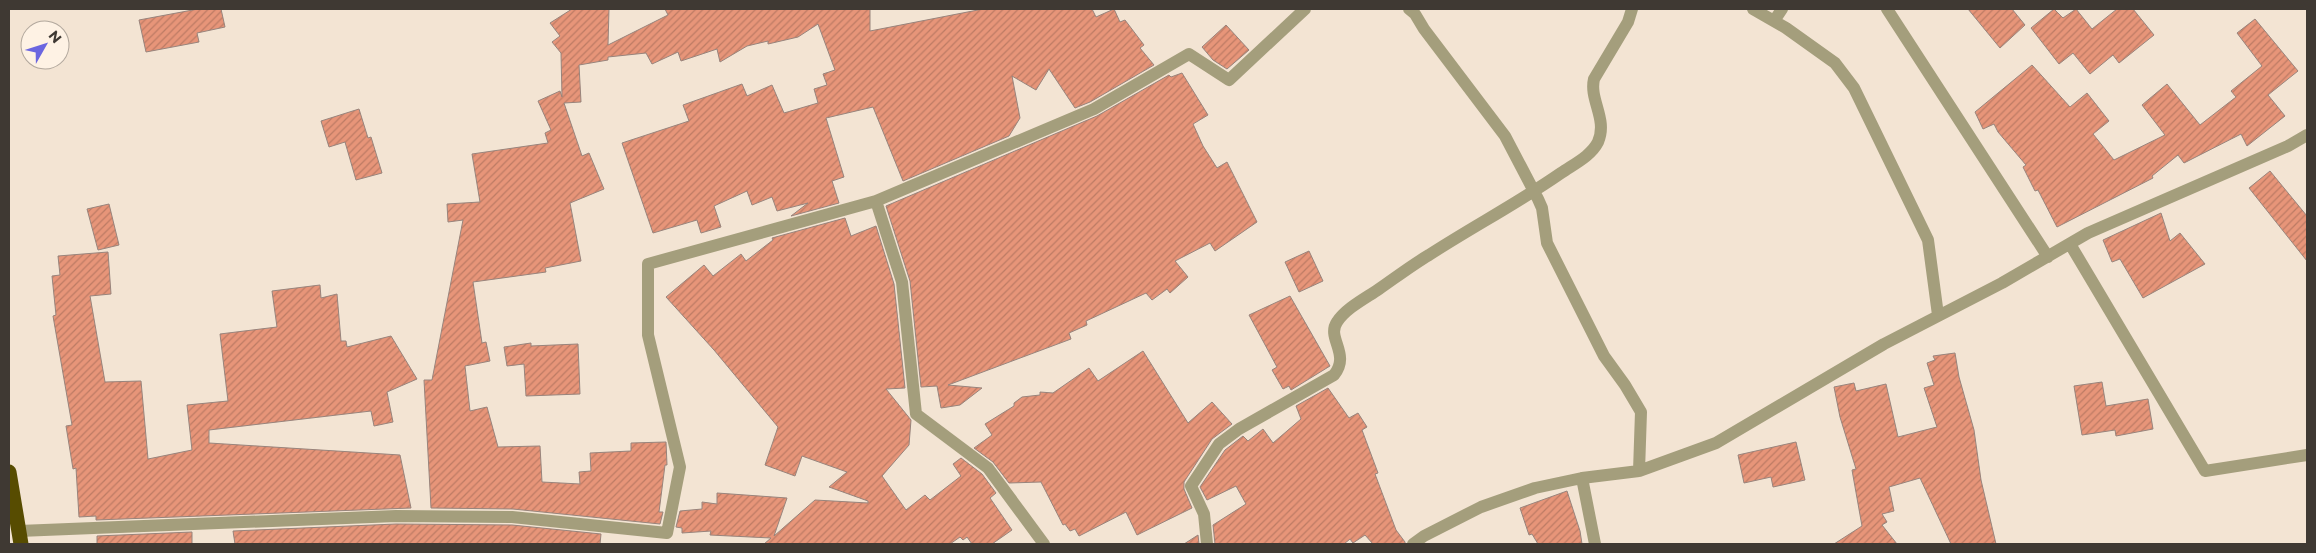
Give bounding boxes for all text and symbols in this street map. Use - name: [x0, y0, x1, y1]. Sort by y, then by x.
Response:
- north arrow: [20, 20, 70, 70]
- text: N: [45, 27, 66, 47]

